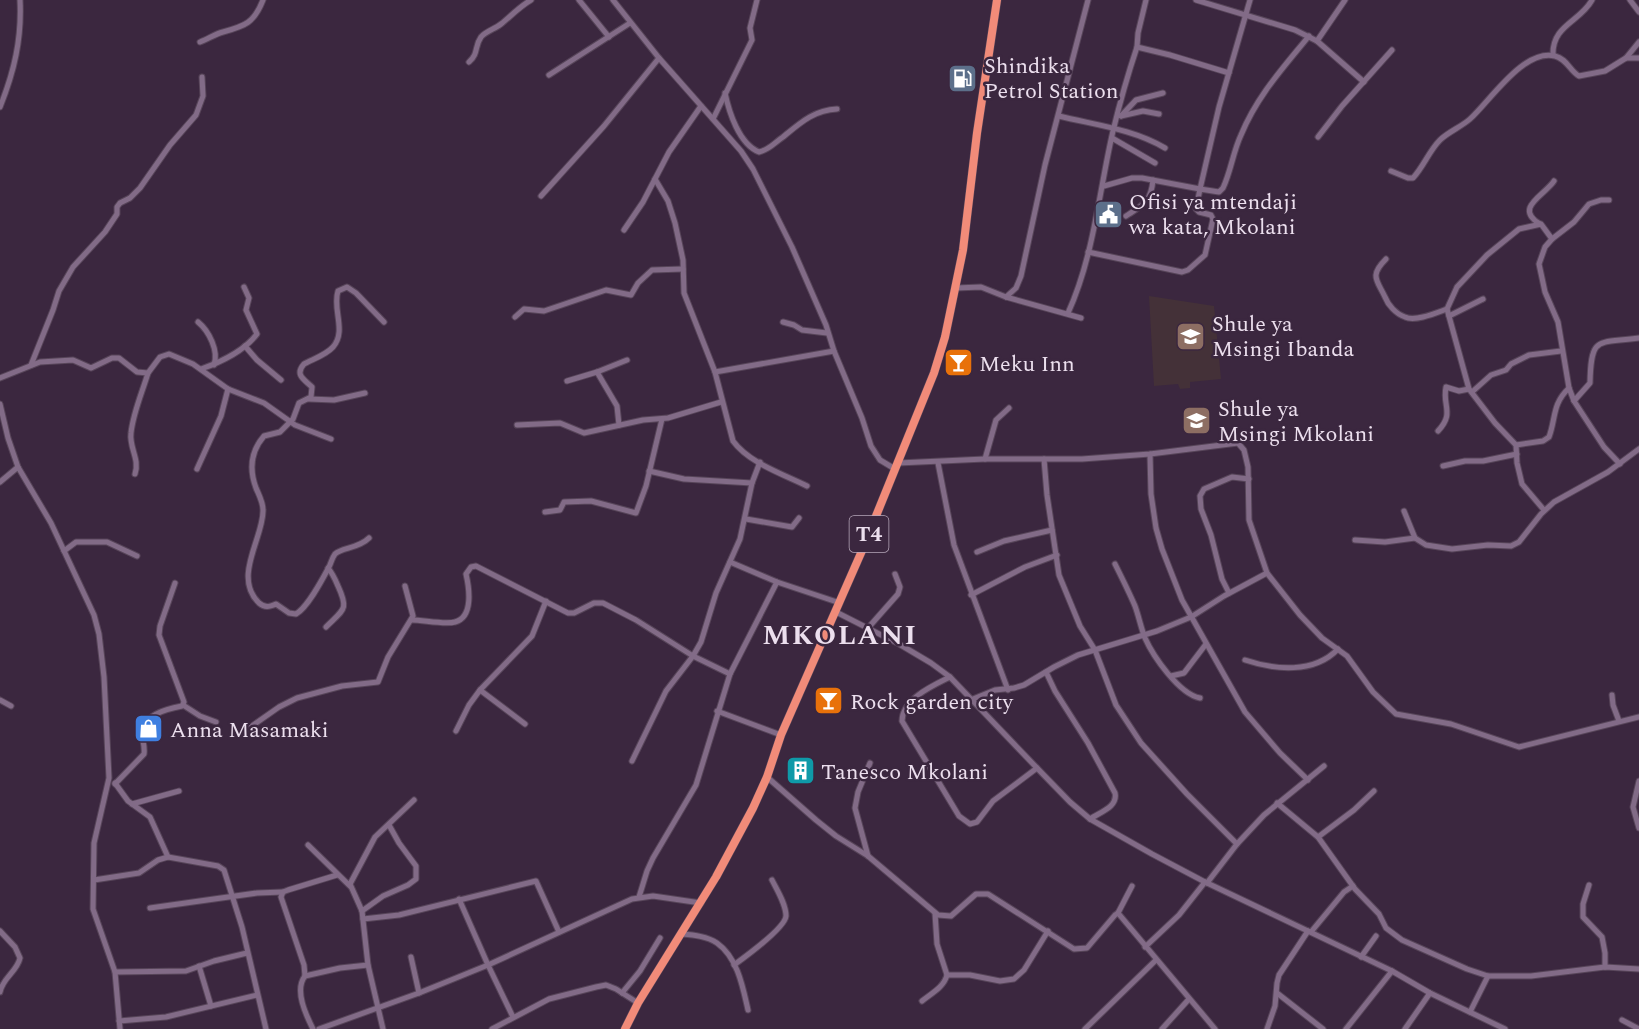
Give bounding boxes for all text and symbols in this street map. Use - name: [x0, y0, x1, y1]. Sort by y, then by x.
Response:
- place label: Shindika Petrol Station: [984, 50, 1119, 108]
- fuel station icon: Shindika Petrol Station: [947, 62, 979, 94]
- place label: Ofisi ya mtendaji wa kata, Mkolani: [1128, 186, 1297, 244]
- public building icon: Ofisi ya mtendaji wa kata, Mkolani: [1092, 198, 1124, 230]
- place label: Shule ya Msingi Ibanda: [1212, 308, 1354, 366]
- school or university icon: Shule ya Msingi Ibanda: [1175, 320, 1207, 352]
- bar icon: Meku Inn: [942, 347, 974, 379]
- place label: Meku Inn: [979, 348, 1075, 381]
- place label: Shule ya Msingi Mkolani: [1218, 393, 1374, 451]
- school or university icon: Shule ya Msingi Mkolani: [1181, 405, 1213, 437]
- road number: T4: [850, 516, 888, 552]
- district label: MKOLANI: [762, 614, 918, 657]
- bar icon: Rock garden city: [813, 685, 845, 717]
- place label: Rock garden city: [850, 686, 1015, 719]
- shop icon: Anna Masamaki: [133, 713, 165, 745]
- place label: Anna Masamaki: [170, 714, 329, 747]
- building icon: Tanesco Mkolani: [784, 755, 816, 787]
- place label: Tanesco Mkolani: [821, 756, 988, 789]

